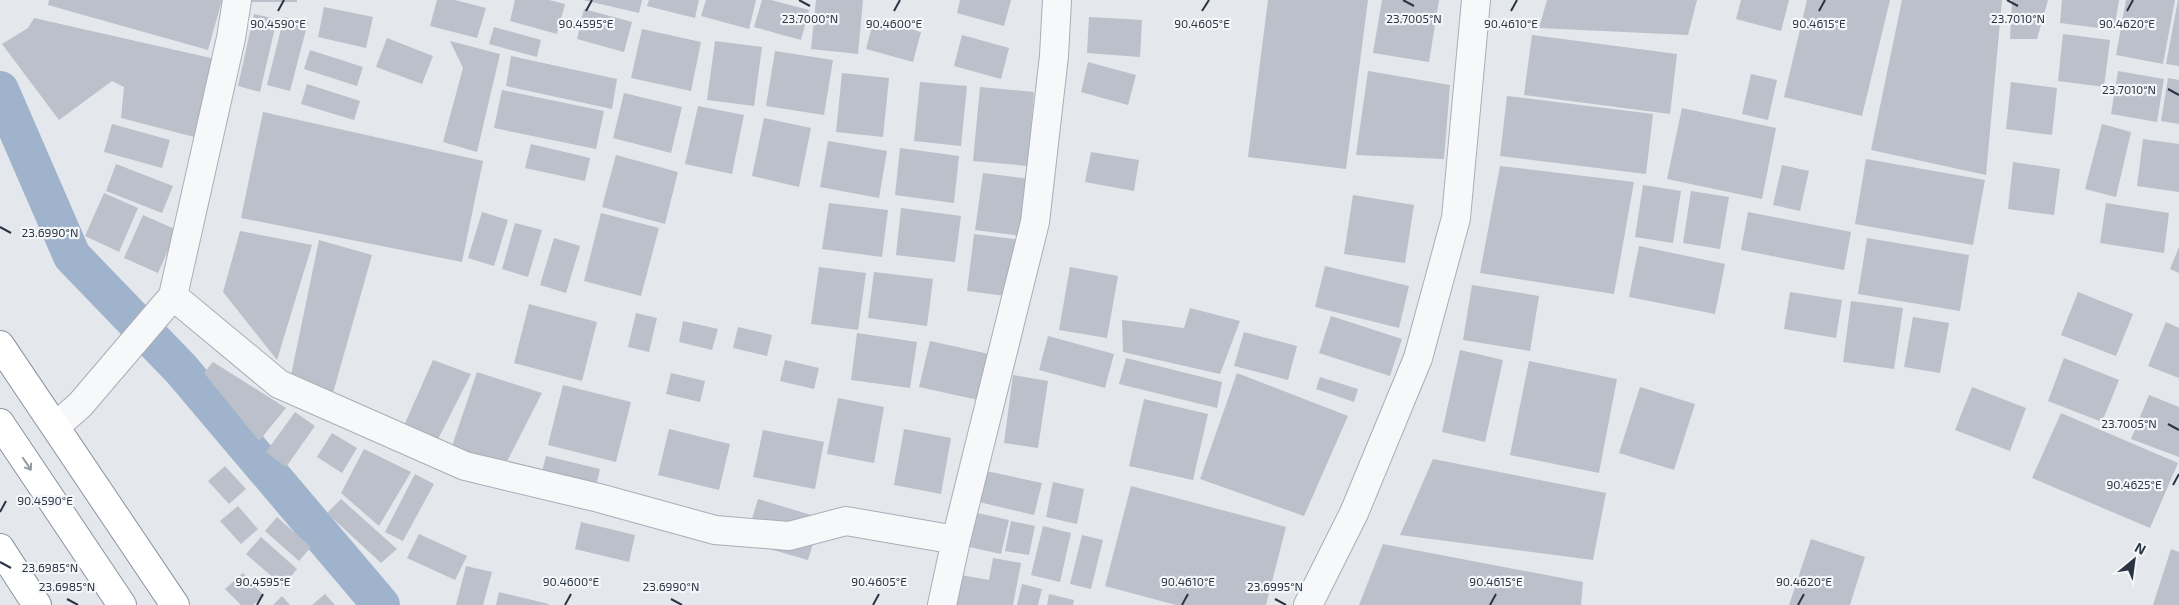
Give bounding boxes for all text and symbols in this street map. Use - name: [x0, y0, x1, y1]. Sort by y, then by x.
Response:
- text: 23.7000°N: [782, 11, 838, 25]
- text: 23.7005°N: [1386, 11, 1442, 25]
- text: 23.7010°N: [1991, 11, 2045, 25]
- text: 90.4590°E: [250, 16, 306, 30]
- text: 90.4595°E: [559, 16, 614, 30]
- text: 90.4600°E: [866, 16, 923, 30]
- text: 90.4605°E: [1174, 16, 1230, 30]
- text: 90.4610°E: [1484, 16, 1538, 30]
- text: 90.4615°E: [1792, 16, 1846, 30]
- text: 90.4620°E: [2099, 16, 2155, 30]
- text: 23.7010°N: [2102, 82, 2156, 96]
- text: 23.6990°N: [22, 225, 78, 239]
- text: 23.7005°N: [2101, 416, 2157, 430]
- one-way arrow: [22, 456, 32, 470]
- text: 90.4625°E: [2106, 477, 2162, 491]
- text: 90.4590°E: [17, 493, 73, 507]
- north arrow: [2109, 535, 2159, 585]
- text: N: [2132, 538, 2149, 558]
- text: 23.6985°N: [22, 560, 78, 574]
- text: 90.4595°E: [236, 574, 291, 588]
- text: 90.4600°E: [543, 574, 600, 588]
- text: 90.4605°E: [851, 574, 907, 588]
- text: 90.4610°E: [1161, 574, 1215, 588]
- text: 90.4615°E: [1469, 574, 1523, 588]
- text: 90.4620°E: [1776, 574, 1832, 588]
- text: 23.6985°N: [39, 579, 95, 593]
- text: 23.6990°N: [643, 579, 699, 593]
- text: 23.6995°N: [1247, 579, 1303, 593]

